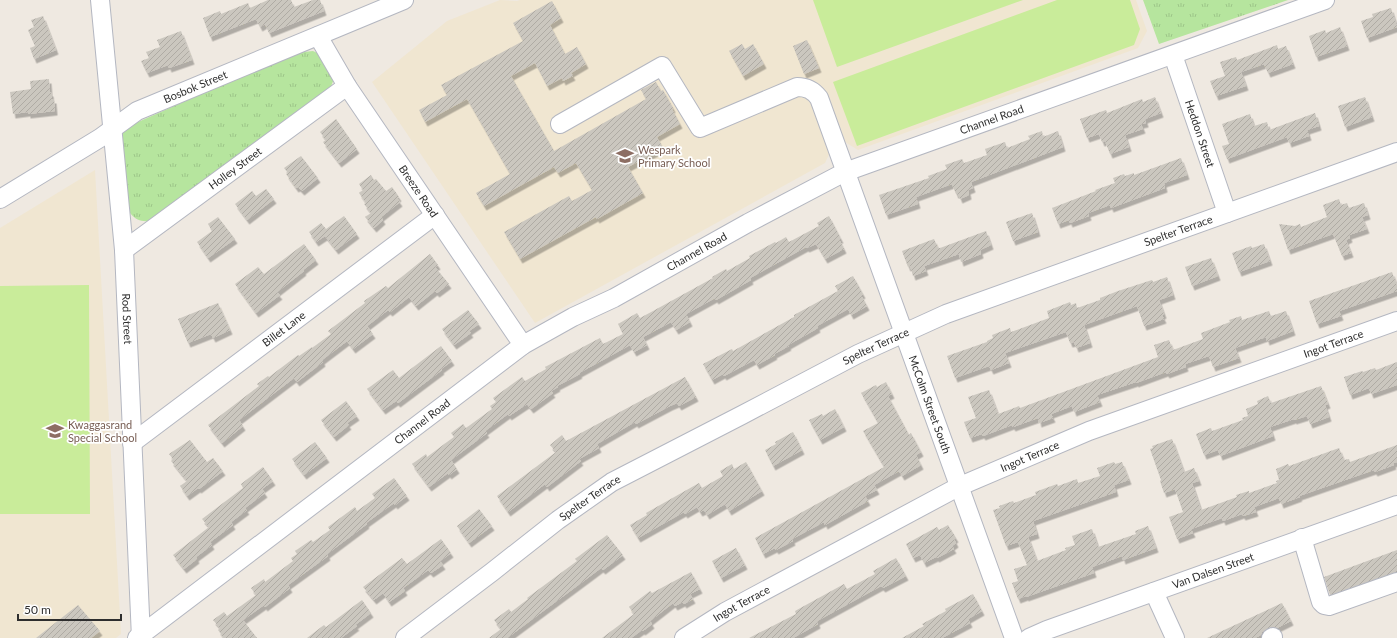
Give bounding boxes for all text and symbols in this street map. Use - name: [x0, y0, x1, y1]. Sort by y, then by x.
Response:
- street label: Bosbok Street: [161, 67, 229, 105]
- street label: Heddon Street: [1183, 98, 1218, 169]
- street label: Channel Road: [958, 102, 1025, 136]
- place label: Wespark Primary School: [638, 143, 710, 169]
- street label: Holley Street: [206, 144, 264, 192]
- school or university icon: Wespark Primary School: [615, 146, 635, 166]
- street label: Breeze Road: [397, 162, 441, 220]
- street label: Spelter Terrace: [1142, 212, 1214, 248]
- street label: Channel Road: [664, 229, 729, 273]
- street label: Rod Street: [120, 293, 135, 344]
- street label: Billet Lane: [259, 308, 308, 349]
- street label: Spelter Terrace: [840, 325, 911, 367]
- street label: Ingot Terrace: [1302, 326, 1365, 360]
- street label: McColm Street South: [906, 354, 954, 455]
- street label: Channel Road: [391, 396, 452, 447]
- place label: Kwaggasrand Special School: [68, 418, 137, 444]
- school or university icon: Kwaggasrand Special School: [45, 421, 65, 441]
- street label: Ingot Terrace: [998, 437, 1061, 474]
- street label: Spelter Terrace: [556, 472, 623, 523]
- street label: Van Dalsen Street: [1170, 550, 1256, 591]
- street label: Ingot Terrace: [710, 582, 772, 624]
- scale bar: [18, 596, 121, 622]
- text: 50 m: [24, 602, 51, 617]

